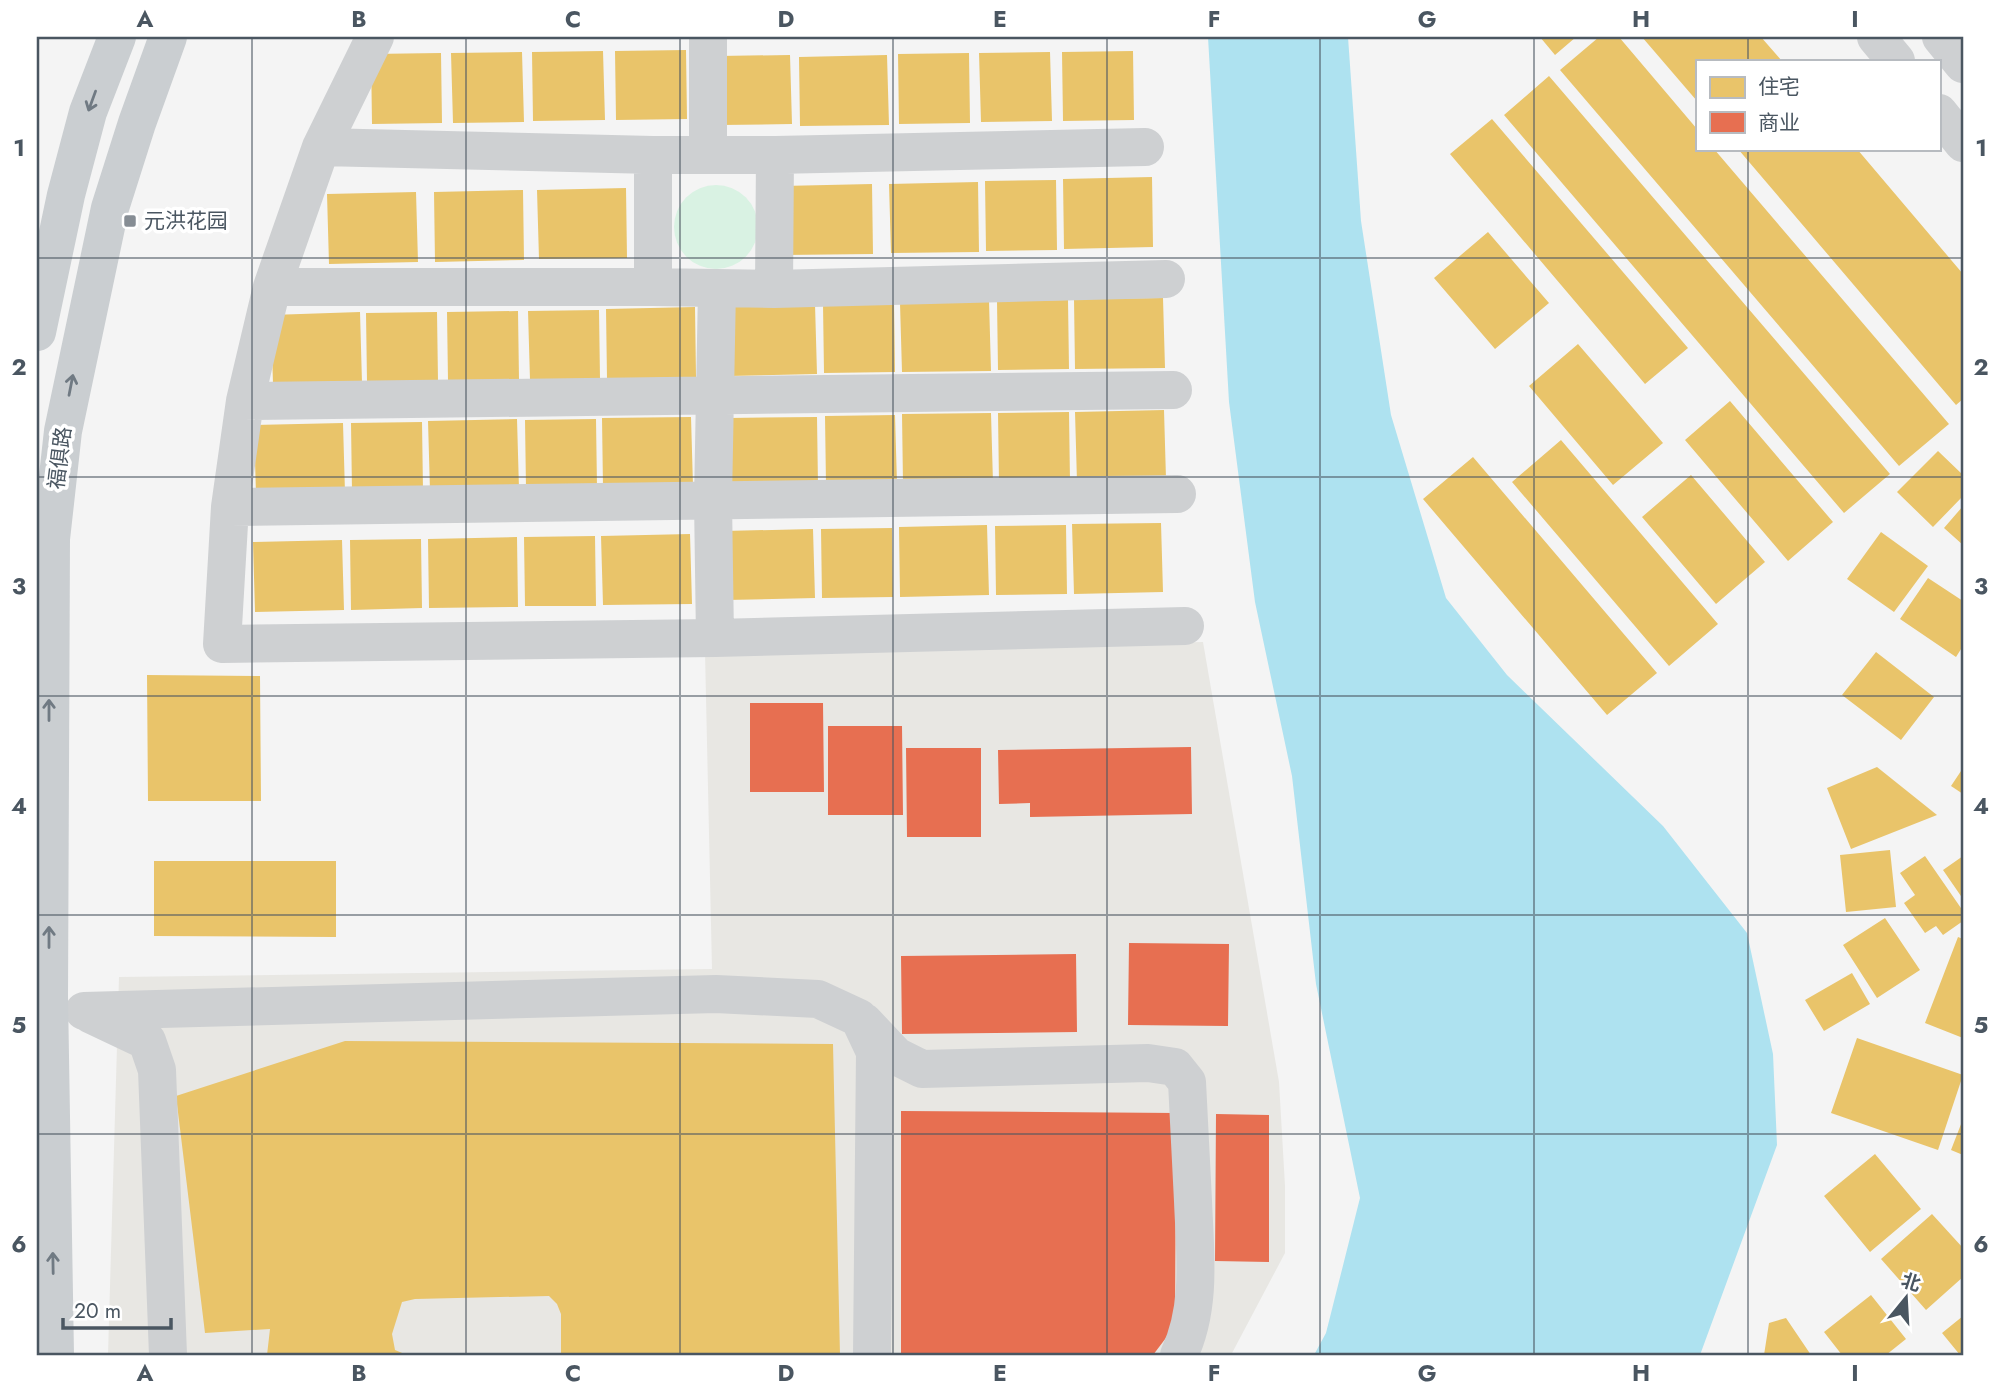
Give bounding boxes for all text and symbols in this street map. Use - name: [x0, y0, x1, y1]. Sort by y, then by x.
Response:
- text: A: [136, 2, 154, 36]
- text: B: [351, 2, 367, 36]
- text: C: [565, 2, 581, 36]
- text: D: [778, 2, 795, 36]
- text: E: [993, 2, 1007, 36]
- text: F: [1208, 2, 1220, 36]
- text: G: [1418, 2, 1436, 36]
- text: H: [1632, 2, 1650, 36]
- text: I: [1851, 2, 1859, 36]
- legend: [1696, 60, 1940, 150]
- text: 住宅: [1758, 72, 1800, 102]
- one-way arrow: [85, 89, 98, 111]
- text: 商业: [1758, 108, 1800, 138]
- text: 1: [13, 131, 25, 165]
- text: 1: [1975, 131, 1987, 165]
- place label: 元洪花园: [144, 206, 228, 236]
- marker: 元洪花园: [122, 213, 138, 229]
- text: 2: [11, 350, 27, 384]
- text: 2: [1973, 350, 1989, 384]
- one-way arrow: [65, 375, 79, 397]
- street label: 福俱路: [41, 425, 79, 491]
- text: 3: [12, 569, 26, 603]
- text: 3: [1974, 569, 1988, 603]
- one-way arrow: [42, 698, 56, 721]
- text: 4: [11, 789, 27, 823]
- text: 4: [1973, 789, 1989, 823]
- one-way arrow: [42, 926, 56, 949]
- text: 5: [12, 1008, 26, 1042]
- text: 5: [1974, 1008, 1988, 1042]
- text: 6: [11, 1227, 27, 1261]
- text: 6: [1973, 1227, 1989, 1261]
- one-way arrow: [46, 1251, 60, 1274]
- north arrow: [1870, 1262, 1940, 1332]
- text: 北: [1898, 1267, 1924, 1298]
- scale bar: [63, 1287, 172, 1331]
- text: 20 m: [74, 1296, 121, 1326]
- text: A: [136, 1356, 154, 1390]
- text: B: [351, 1356, 367, 1390]
- text: C: [565, 1356, 581, 1390]
- text: D: [778, 1356, 795, 1390]
- text: E: [993, 1356, 1007, 1390]
- text: F: [1208, 1356, 1220, 1390]
- text: G: [1418, 1356, 1436, 1390]
- text: H: [1632, 1356, 1650, 1390]
- text: I: [1851, 1356, 1859, 1390]

